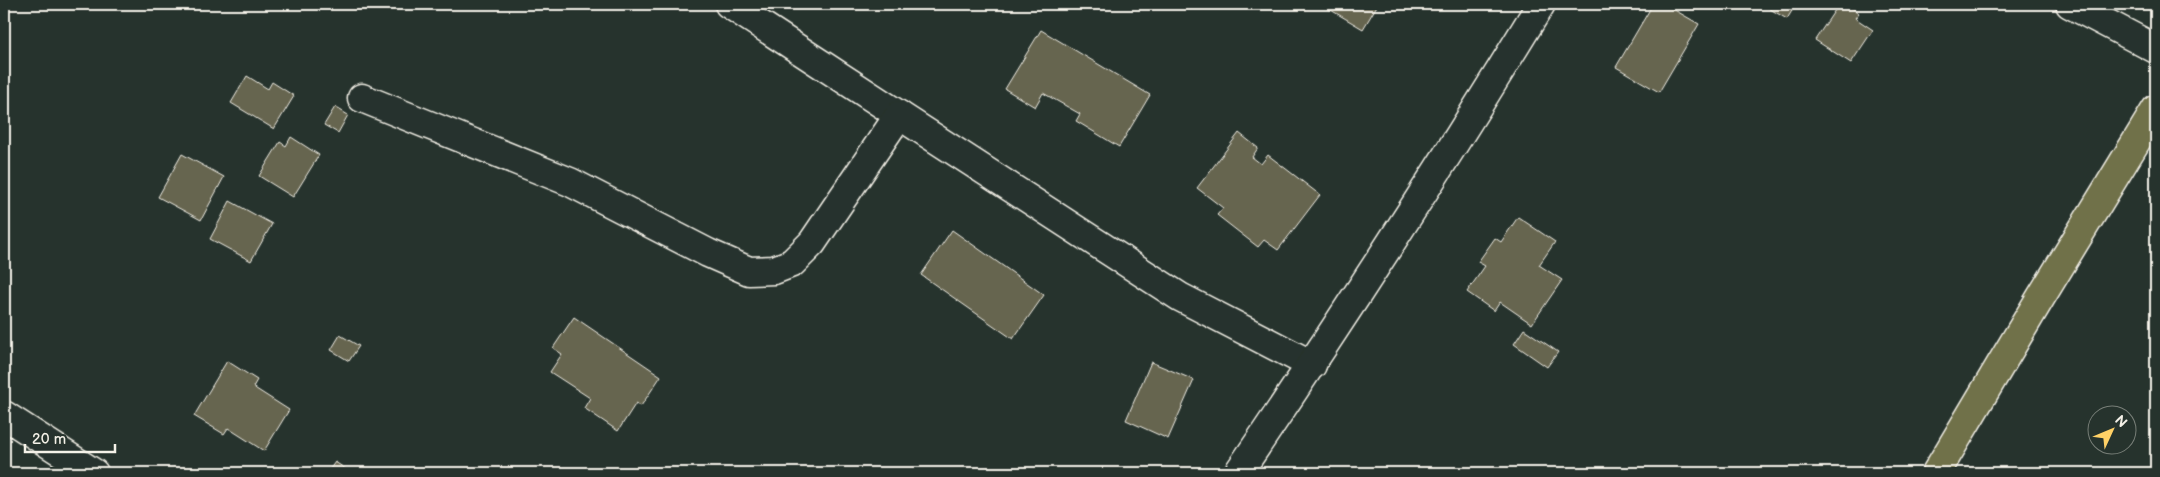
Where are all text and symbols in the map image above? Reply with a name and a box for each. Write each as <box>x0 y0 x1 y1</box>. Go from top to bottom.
north arrow <box>2088 404 2138 454</box>
text: N <box>2111 412 2131 431</box>
scale bar <box>25 422 115 454</box>
text: 20 m <box>32 430 66 449</box>

